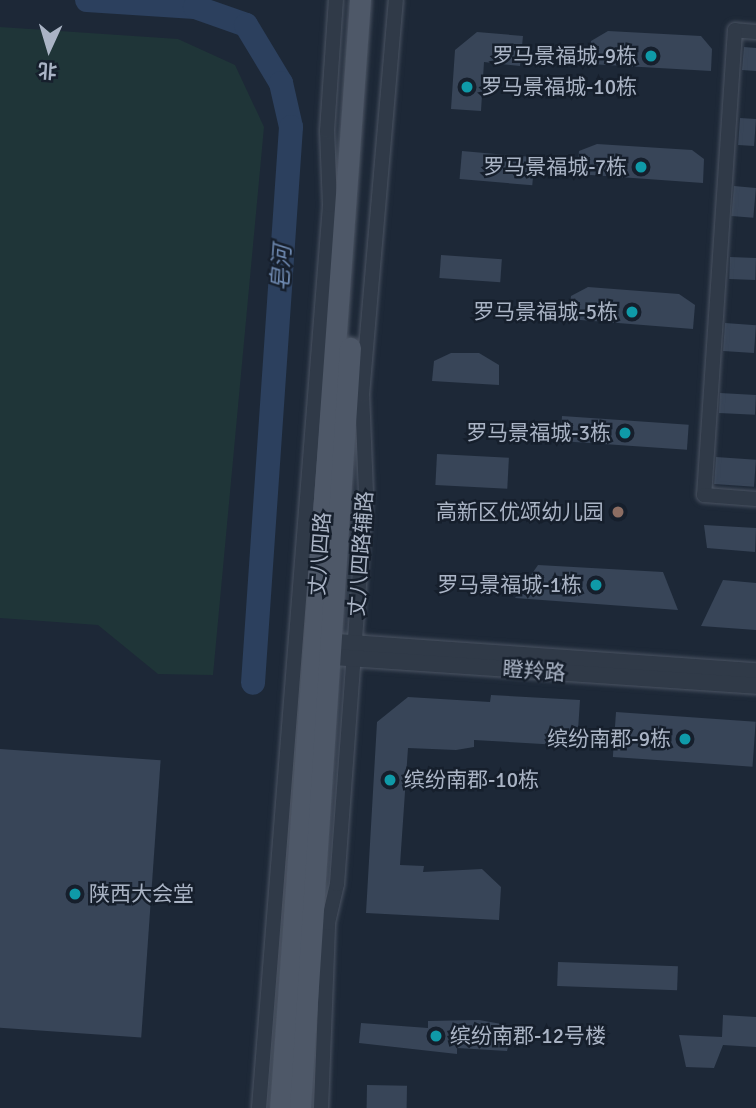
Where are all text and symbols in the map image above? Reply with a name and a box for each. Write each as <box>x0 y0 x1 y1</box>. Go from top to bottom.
north arrow <box>14 14 84 84</box>
place label: 罗马景福城-9栋 <box>492 43 637 69</box>
marker: 罗马景福城-9栋 <box>643 48 659 64</box>
text: 北 <box>37 57 58 83</box>
place label: 罗马景福城-10栋 <box>481 74 637 100</box>
marker: 罗马景福城-10栋 <box>459 79 475 95</box>
place label: 罗马景福城-7栋 <box>483 154 627 180</box>
marker: 罗马景福城-7栋 <box>633 159 649 175</box>
water label: 皂河 <box>267 244 297 292</box>
place label: 罗马景福城-5栋 <box>473 299 618 325</box>
marker: 罗马景福城-5栋 <box>624 304 640 320</box>
place label: 罗马景福城-3栋 <box>466 420 611 446</box>
marker: 罗马景福城-3栋 <box>617 425 633 441</box>
street label: 丈八四路辅路 <box>344 490 378 618</box>
place label: 高新区优颂幼儿园 <box>436 499 604 525</box>
marker: 高新区优颂幼儿园 <box>610 504 626 520</box>
street label: 丈八四路 <box>305 511 335 597</box>
place label: 罗马景福城-1栋 <box>437 572 582 598</box>
marker: 罗马景福城-1栋 <box>588 577 604 593</box>
street label: 瞪羚路 <box>502 656 566 686</box>
place label: 缤纷南郡-9栋 <box>547 726 671 752</box>
marker: 缤纷南郡-9栋 <box>677 731 693 747</box>
place label: 缤纷南郡-10栋 <box>404 767 539 793</box>
marker: 缤纷南郡-10栋 <box>382 772 398 788</box>
place label: 陕西大会堂 <box>89 881 194 907</box>
marker: 陕西大会堂 <box>67 886 83 902</box>
place label: 缤纷南郡-12号楼 <box>450 1023 606 1049</box>
marker: 缤纷南郡-12号楼 <box>428 1028 444 1044</box>

